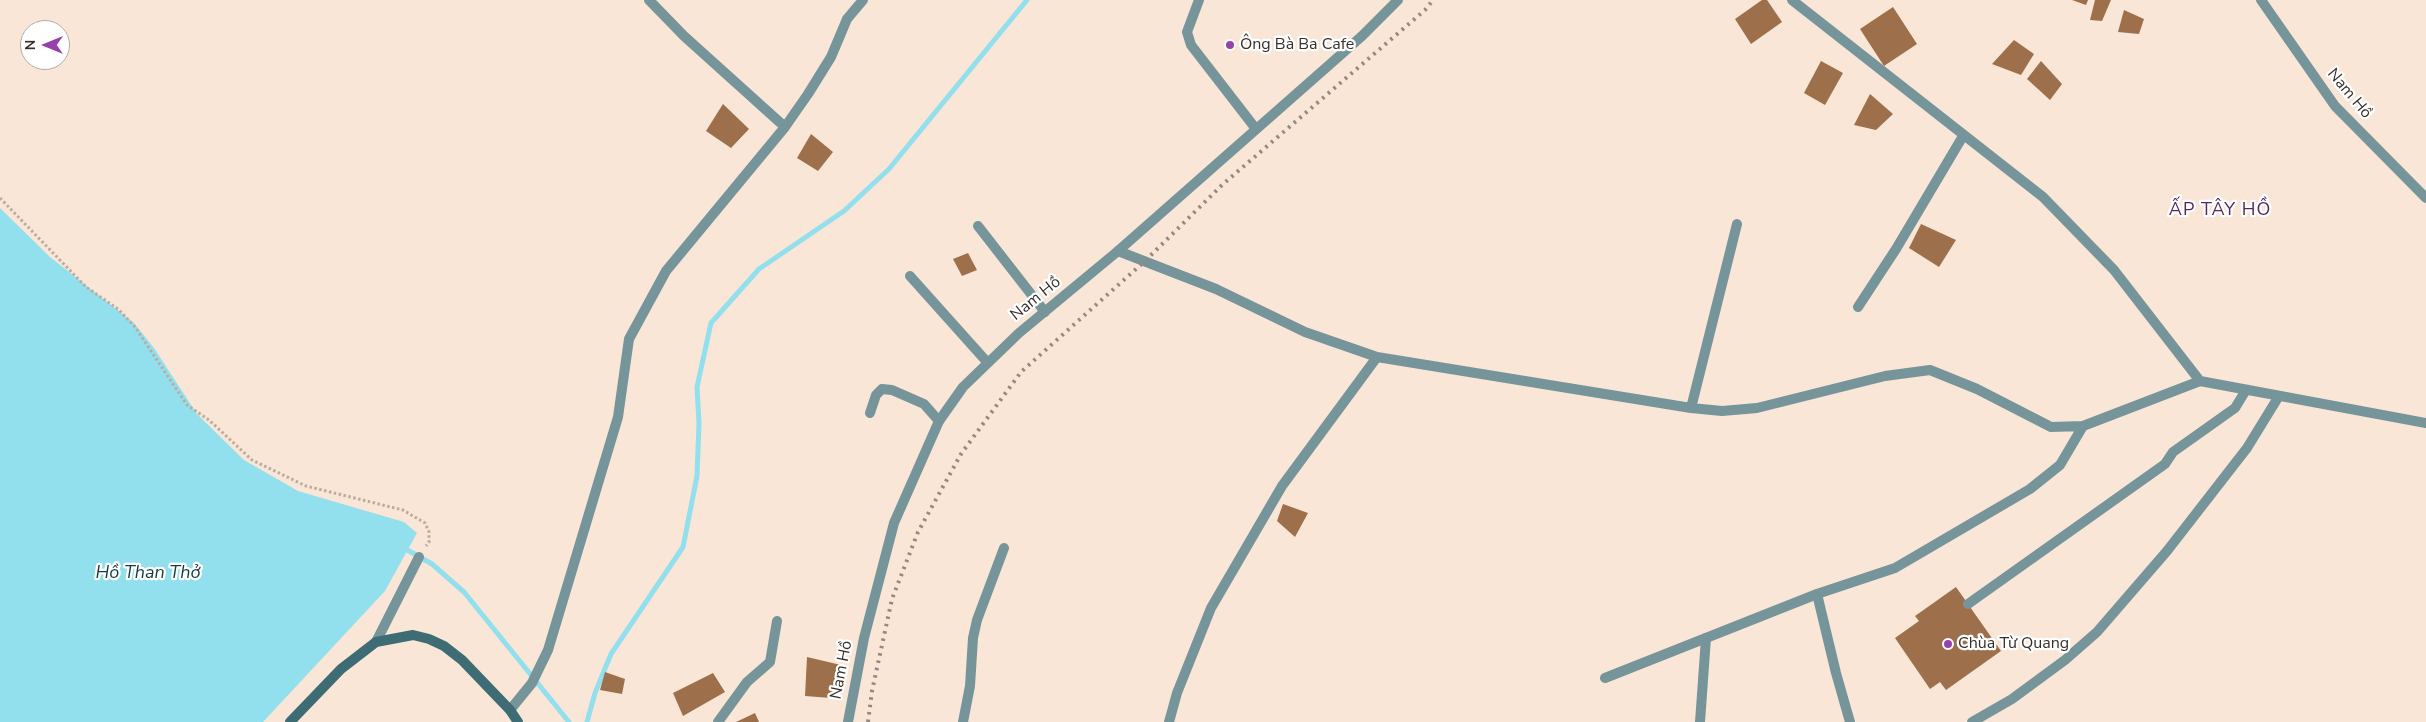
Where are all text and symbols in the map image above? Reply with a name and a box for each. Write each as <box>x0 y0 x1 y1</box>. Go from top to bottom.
north arrow <box>20 20 70 70</box>
place label: Ông Bà Ba Cafe <box>1240 35 1354 55</box>
marker: Ông Bà Ba Cafe <box>1224 39 1236 51</box>
text: N <box>21 40 40 50</box>
street label: Nam Hồ <box>2323 65 2375 123</box>
district label: ẤP TÂY HỒ <box>2168 200 2272 222</box>
street label: Nam Hồ <box>1007 273 1065 325</box>
water label: Hồ Than Thở <box>96 563 200 585</box>
place label: Chùa Từ Quang <box>1958 634 2069 654</box>
marker: Chùa Từ Quang <box>1942 638 1954 650</box>
street label: Nam Hồ <box>827 639 857 701</box>

